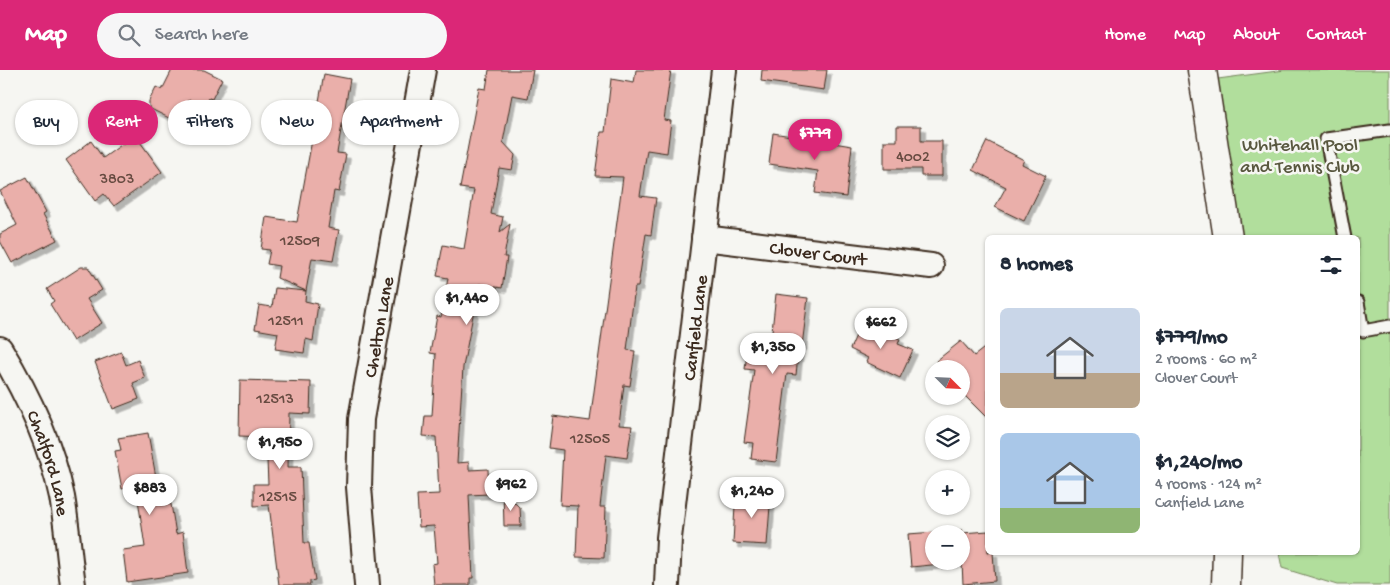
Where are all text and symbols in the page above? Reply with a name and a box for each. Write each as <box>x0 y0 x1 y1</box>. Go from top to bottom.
search box <box>97 13 447 58</box>
text: Map <box>25 21 67 50</box>
icon: search <box>115 21 143 49</box>
text: Search here <box>155 24 248 47</box>
text: Home <box>1104 25 1146 46</box>
text: Map <box>1174 25 1205 46</box>
text: About <box>1233 25 1279 46</box>
text: Contact <box>1307 25 1365 46</box>
chip: Buy <box>15 100 78 145</box>
chip: Rent <box>88 100 158 145</box>
chip: Filters <box>168 100 251 145</box>
chip: New <box>261 100 332 145</box>
chip: Apartment <box>342 100 459 145</box>
pin: $779 <box>785 118 845 161</box>
text: $779 <box>799 125 831 144</box>
park label: Whitehall Pool and Tennis Club <box>1240 135 1360 180</box>
house number: 4002 <box>896 149 930 168</box>
house number: 3803 <box>99 171 134 190</box>
house number: 12509 <box>279 233 320 252</box>
street label: Clover Court <box>768 238 870 273</box>
icon: filters <box>1317 251 1345 279</box>
text: 8 homes <box>1000 253 1072 278</box>
street label: Canfield Lane <box>680 274 715 382</box>
street label: Chelton Lane <box>361 275 401 380</box>
pin: $1,440 <box>426 284 508 326</box>
text: $1,440 <box>446 290 488 309</box>
pin: $662 <box>851 308 911 350</box>
house number: 12511 <box>267 313 304 332</box>
text: $662 <box>865 314 897 333</box>
text: $779/mo <box>1155 326 1228 351</box>
icon: home <box>1040 328 1100 388</box>
pin: $1,350 <box>732 332 814 375</box>
text: $1,350 <box>751 339 795 358</box>
text: 2 rooms · 60 m² <box>1155 351 1257 370</box>
north arrow <box>925 360 970 405</box>
map controls <box>925 360 970 570</box>
text: Clover Court <box>1155 370 1237 389</box>
house number: 12513 <box>255 391 294 410</box>
street label: Chalford Lane <box>19 408 73 518</box>
button: layers <box>925 415 970 460</box>
pin: $1,950 <box>239 428 321 470</box>
house number: 12505 <box>569 431 610 450</box>
text: $1,950 <box>258 434 302 453</box>
text: $1,240/mo <box>1155 451 1243 476</box>
icon: home <box>1040 453 1100 513</box>
pin: $962 <box>481 470 541 512</box>
button: + <box>925 470 970 515</box>
pin: $883 <box>120 474 180 516</box>
text: $962 <box>495 476 527 495</box>
pin: $1,240 <box>711 476 793 519</box>
text: 4 rooms · 124 m² <box>1155 476 1262 495</box>
text: $883 <box>133 480 167 499</box>
text: $1,240 <box>730 483 774 502</box>
house number: 12515 <box>258 489 297 508</box>
text: Canfield Lane <box>1155 495 1244 514</box>
button: − <box>925 525 970 570</box>

